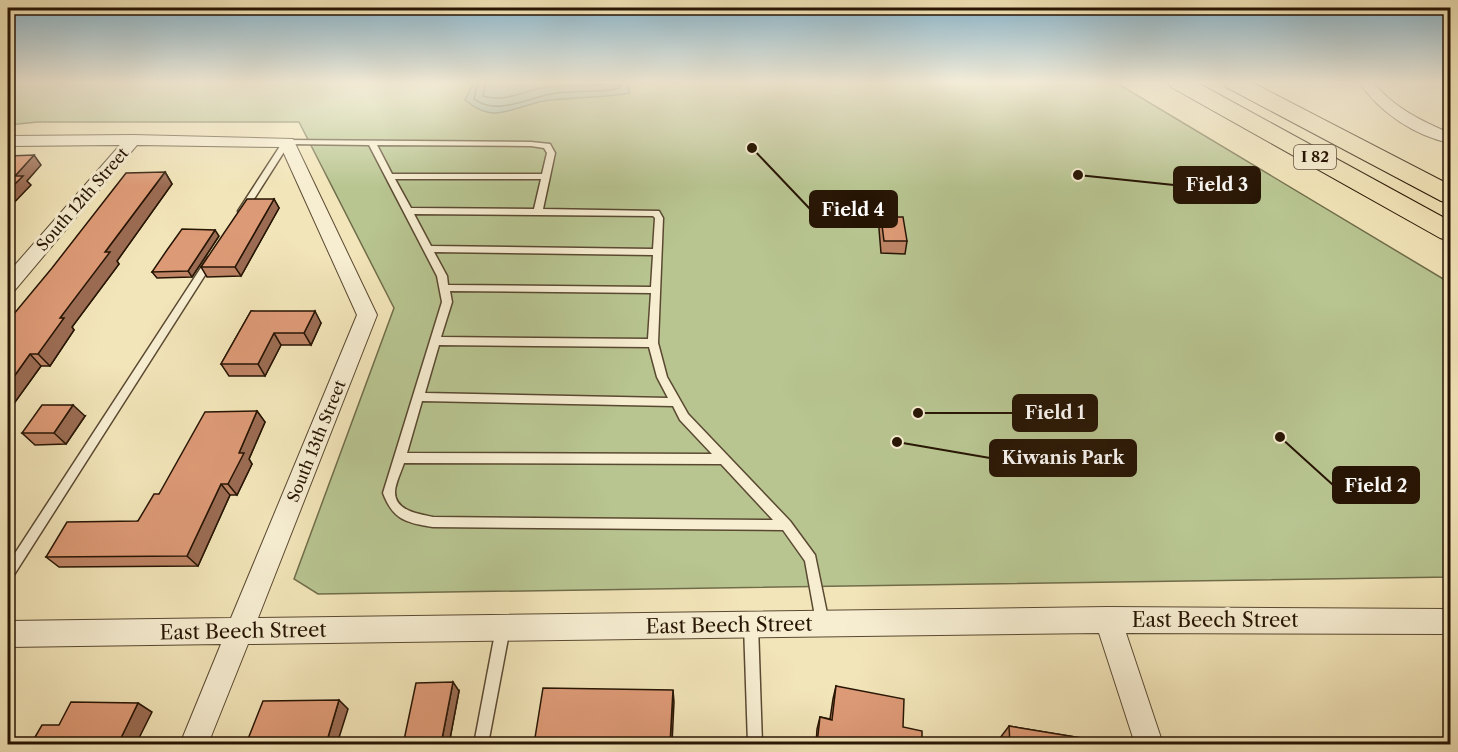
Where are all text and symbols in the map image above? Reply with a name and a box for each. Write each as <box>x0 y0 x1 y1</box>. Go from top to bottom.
street label: South 12th Street <box>32 143 133 255</box>
road number: I 82 <box>1294 145 1336 169</box>
callout: Field 3 <box>1174 167 1260 203</box>
text: Field 3 <box>1186 174 1248 196</box>
callout: Field 4 <box>810 191 897 227</box>
text: Field 4 <box>822 199 884 221</box>
street label: South 13th Street <box>282 377 350 505</box>
callout: Field 1 <box>1013 395 1097 431</box>
text: Field 1 <box>1025 402 1085 424</box>
callout: Kiwanis Park <box>990 440 1136 476</box>
text: Kiwanis Park <box>1002 447 1125 469</box>
callout: Field 2 <box>1333 467 1419 503</box>
text: Field 2 <box>1345 475 1407 497</box>
street label: East Beech Street <box>1132 608 1298 632</box>
street label: East Beech Street <box>645 612 813 638</box>
street label: East Beech Street <box>159 618 327 644</box>

